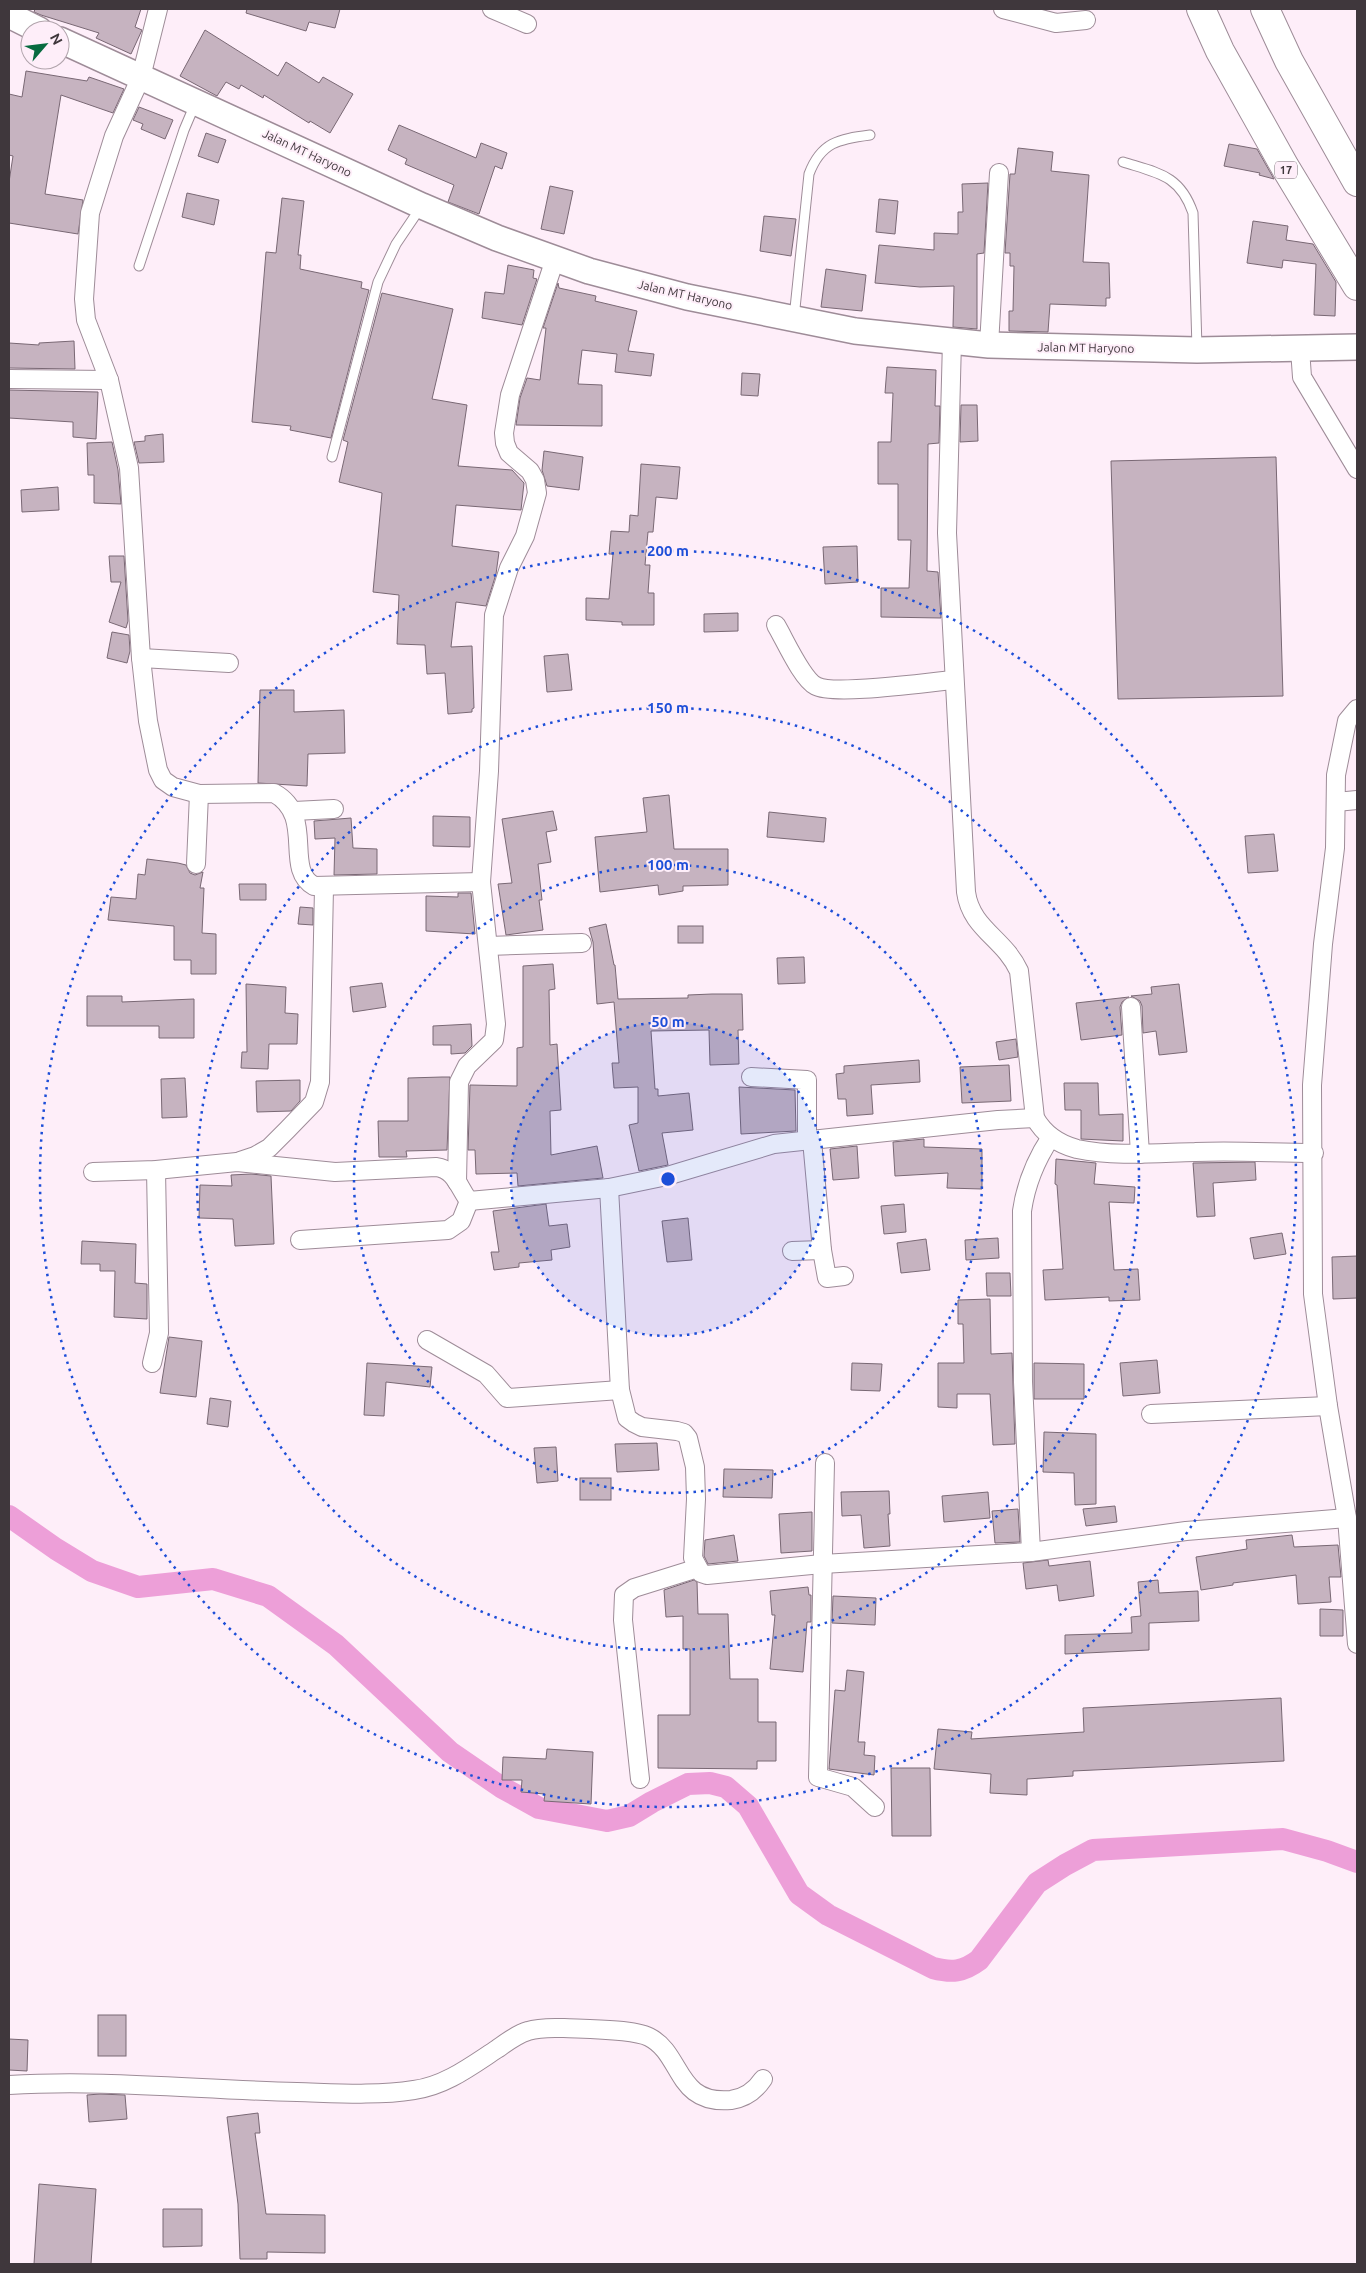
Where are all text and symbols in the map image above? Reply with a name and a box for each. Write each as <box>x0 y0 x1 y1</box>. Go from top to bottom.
north arrow <box>20 20 70 70</box>
text: N <box>47 31 66 47</box>
street label: Jalan MT Haryono <box>261 126 354 179</box>
road number: 17 <box>1275 162 1297 178</box>
street label: Jalan MT Haryono <box>636 277 734 312</box>
street label: Jalan MT Haryono <box>1037 340 1135 355</box>
text: 200 m <box>647 542 689 559</box>
text: 150 m <box>647 699 689 716</box>
text: 100 m <box>647 856 689 873</box>
text: 50 m <box>651 1013 685 1030</box>
centre of rings <box>659 1170 677 1188</box>

